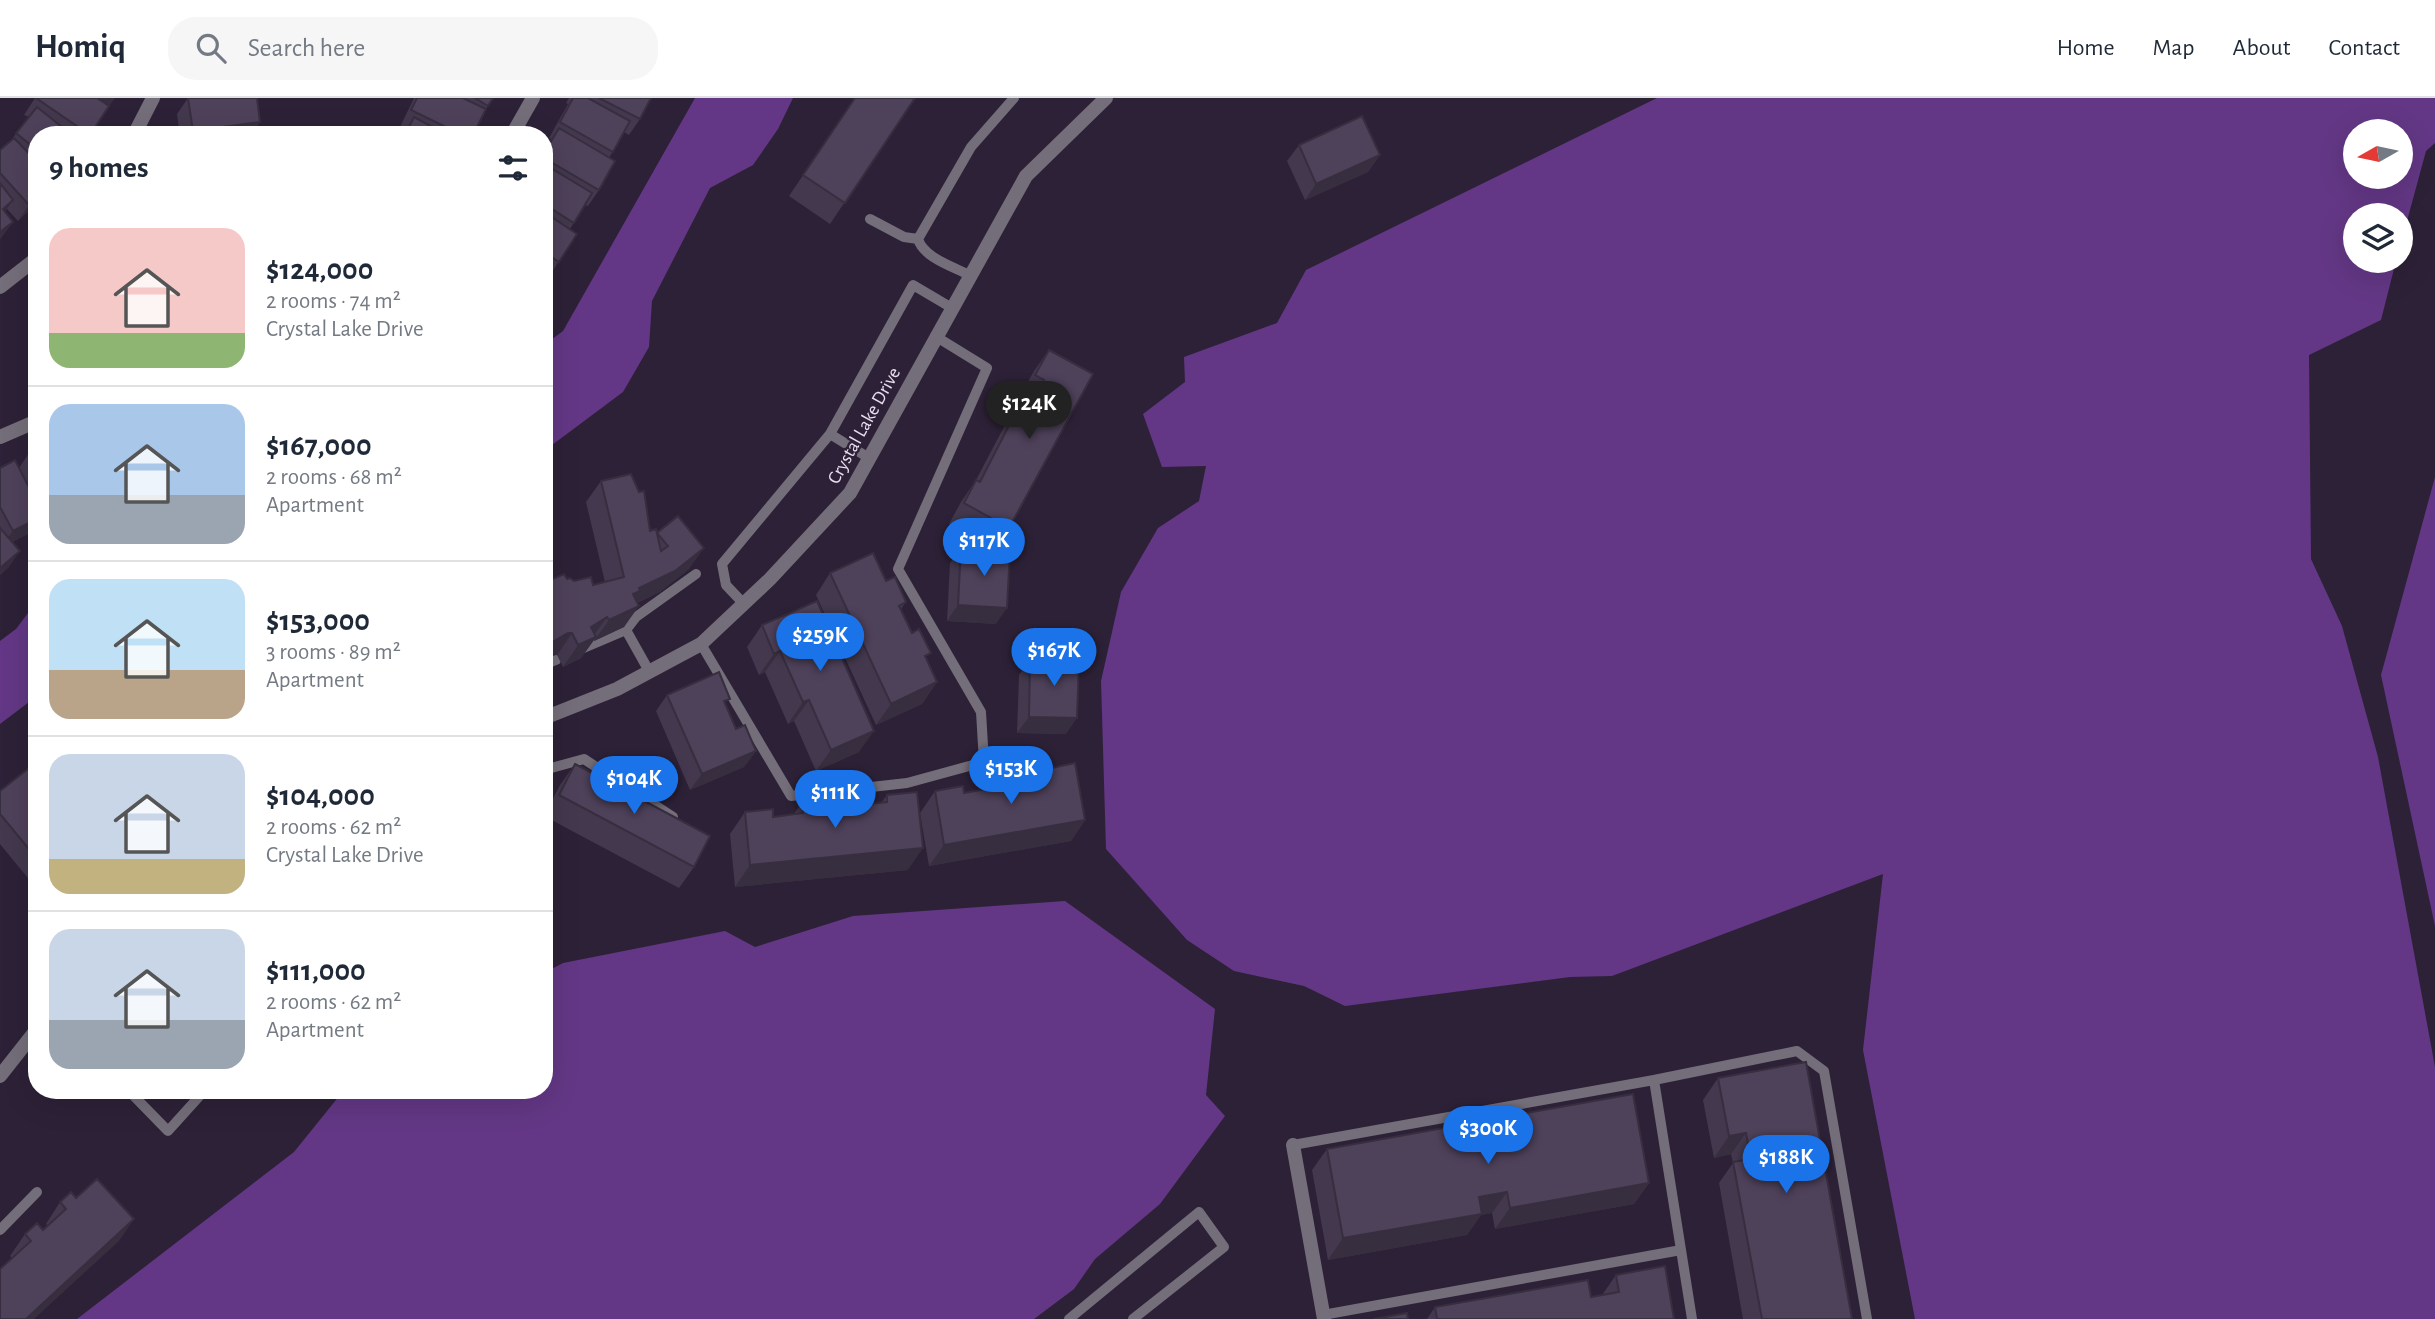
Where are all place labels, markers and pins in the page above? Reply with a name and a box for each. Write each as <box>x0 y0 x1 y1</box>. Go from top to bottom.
pin: $124K <box>980 382 1078 441</box>
pin: $117K <box>935 518 1033 578</box>
pin: $259K <box>771 614 869 673</box>
pin: $167K <box>1005 628 1103 688</box>
pin: $153K <box>962 746 1060 806</box>
pin: $104K <box>585 756 683 816</box>
pin: $111K <box>786 770 884 830</box>
pin: $300K <box>1439 1107 1537 1166</box>
pin: $188K <box>1737 1136 1835 1195</box>

